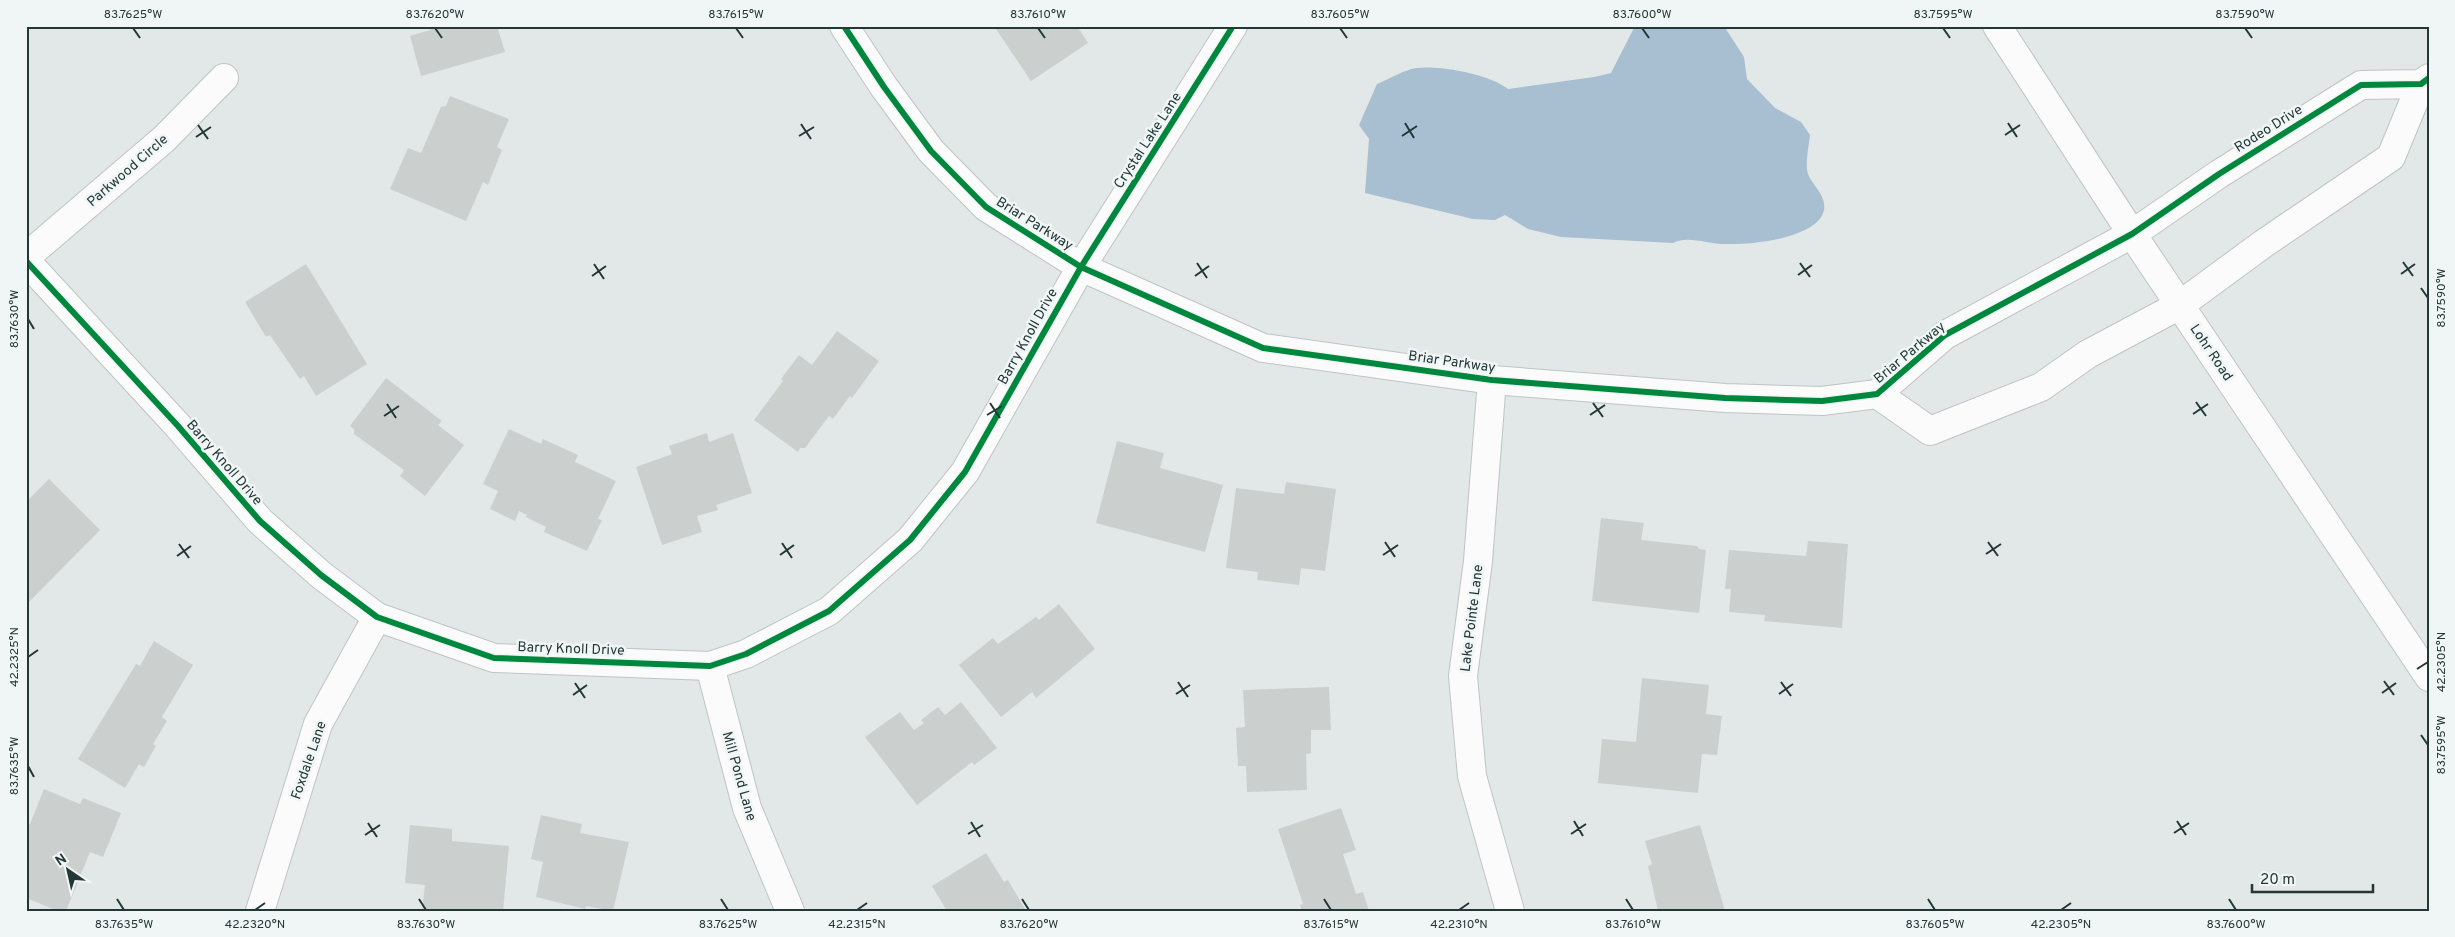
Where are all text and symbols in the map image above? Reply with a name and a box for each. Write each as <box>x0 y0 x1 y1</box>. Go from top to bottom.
text: 83.7625°W <box>104 7 162 23</box>
text: 83.7620°W <box>406 7 464 23</box>
text: 83.7615°W <box>708 7 764 23</box>
text: 83.7610°W <box>1010 7 1066 23</box>
text: 83.7605°W <box>1311 7 1369 23</box>
text: 83.7600°W <box>1612 7 1672 23</box>
text: 83.7595°W <box>1913 7 1973 23</box>
text: 83.7590°W <box>2215 7 2275 23</box>
street label: Crystal Lake Lane <box>1111 89 1186 192</box>
street label: Rodeo Drive <box>2232 102 2306 157</box>
street label: Parkwood Circle <box>84 131 172 211</box>
street label: Briar Parkway <box>993 194 1076 255</box>
text: 83.7590°W <box>2434 268 2450 328</box>
street label: Barry Knoll Drive <box>995 286 1062 388</box>
text: 83.7630°W <box>7 290 23 348</box>
street label: Briar Parkway <box>1871 318 1949 388</box>
street label: Lohr Road <box>2186 321 2236 384</box>
street label: Briar Parkway <box>1407 348 1496 377</box>
street label: Barry Knoll Drive <box>182 417 266 509</box>
street label: Lake Pointe Lane <box>1457 564 1488 673</box>
text: 42.2325°N <box>7 627 23 687</box>
text: 42.2305°N <box>2434 632 2450 692</box>
street label: Barry Knoll Drive <box>517 639 625 660</box>
text: 83.7595°W <box>2434 715 2450 775</box>
street label: Foxdale Lane <box>288 719 331 802</box>
street label: Mill Pond Lane <box>718 730 759 823</box>
text: 83.7635°W <box>7 737 23 795</box>
north arrow <box>42 844 92 894</box>
text: N <box>53 851 70 870</box>
scale bar <box>2252 862 2374 894</box>
text: 20 m <box>2260 871 2295 890</box>
text: 83.7635°W <box>95 917 153 933</box>
text: 42.2320°N <box>225 917 285 933</box>
text: 83.7630°W <box>397 917 455 933</box>
text: 83.7625°W <box>699 917 757 933</box>
text: 42.2315°N <box>828 917 886 933</box>
text: 83.7620°W <box>1000 917 1058 933</box>
text: 83.7615°W <box>1303 917 1359 933</box>
text: 42.2310°N <box>1430 917 1488 933</box>
text: 83.7610°W <box>1605 917 1661 933</box>
text: 83.7605°W <box>1906 917 1964 933</box>
text: 42.2305°N <box>2031 917 2091 933</box>
text: 83.7600°W <box>2206 917 2266 933</box>

